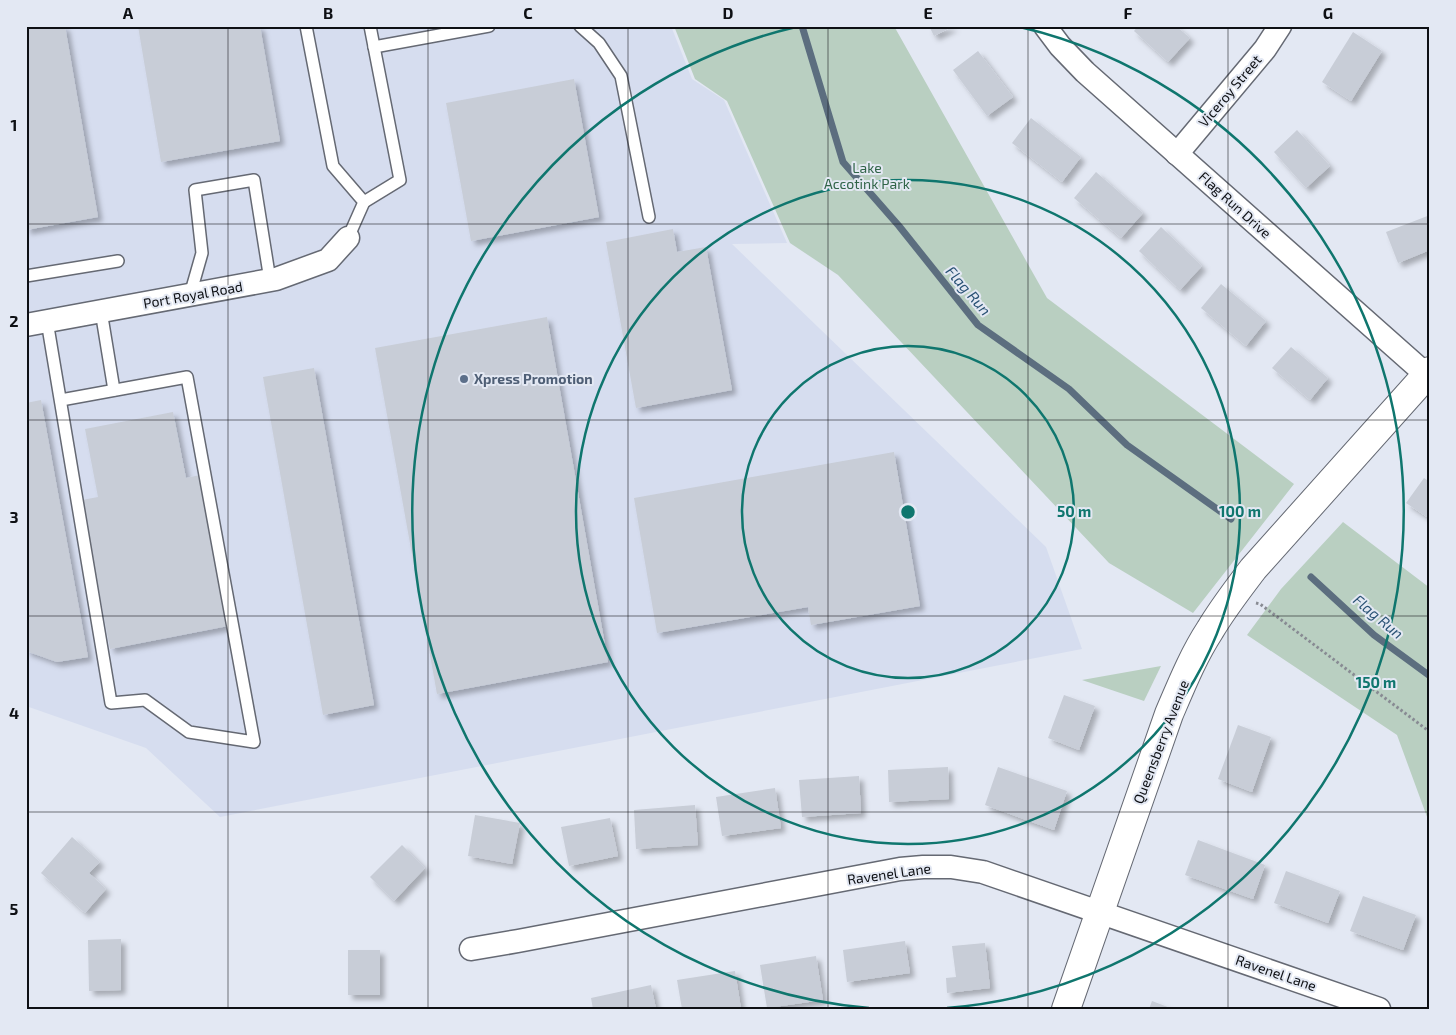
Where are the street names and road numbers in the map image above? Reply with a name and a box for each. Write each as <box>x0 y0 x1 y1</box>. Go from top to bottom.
street label: Viceroy Street <box>1195 51 1265 130</box>
street label: Flag Run Drive <box>1196 168 1275 242</box>
street label: Port Royal Road <box>142 277 244 312</box>
street label: Queensberry Avenue <box>1129 678 1192 806</box>
street label: Ravenel Lane <box>846 859 932 888</box>
street label: Ravenel Lane <box>1234 951 1319 994</box>

